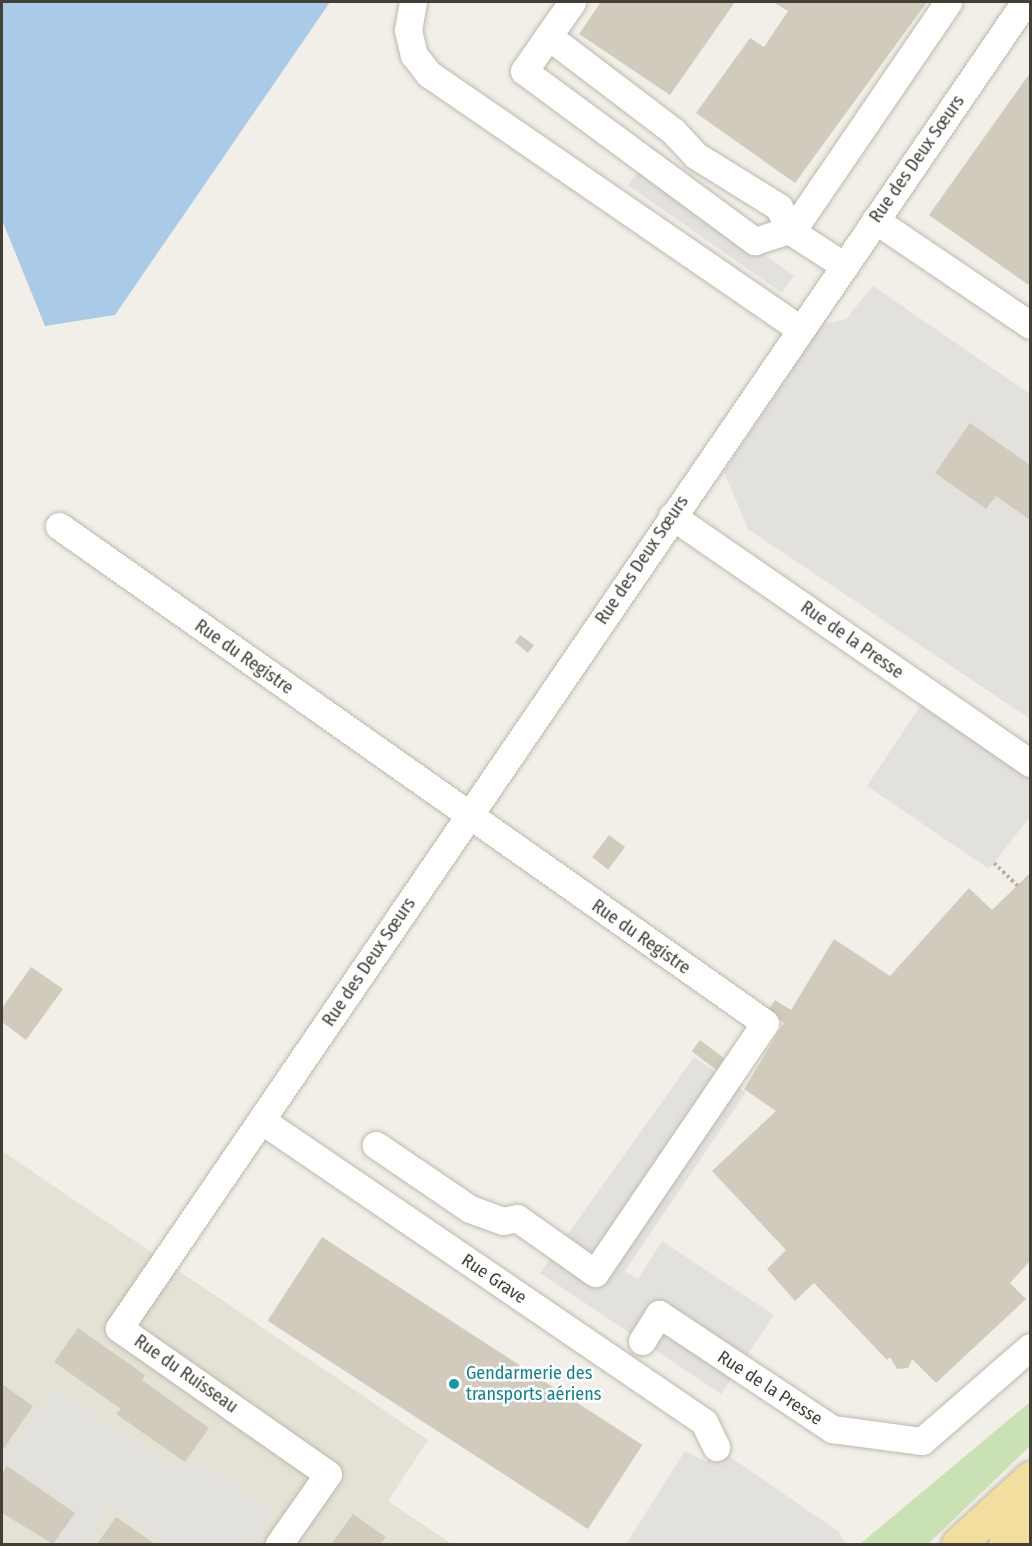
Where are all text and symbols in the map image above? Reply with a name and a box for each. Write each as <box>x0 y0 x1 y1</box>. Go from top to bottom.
street label: Rue des Deux Sœurs <box>865 91 969 227</box>
street label: Rue des Deux Sœurs <box>591 492 693 628</box>
street label: Rue de la Presse <box>796 597 908 683</box>
street label: Rue du Registre <box>191 615 297 699</box>
street label: Rue des Deux Sœurs <box>318 894 420 1030</box>
street label: Rue du Registre <box>588 895 694 979</box>
street label: Rue Grave <box>457 1249 531 1309</box>
street label: Rue du Ruisseau <box>130 1330 242 1418</box>
street label: Rue de la Presse <box>714 1346 826 1430</box>
place label: Gendarmerie des transports aériens <box>466 1363 601 1406</box>
marker: Gendarmerie des transports aériens <box>447 1377 461 1391</box>

